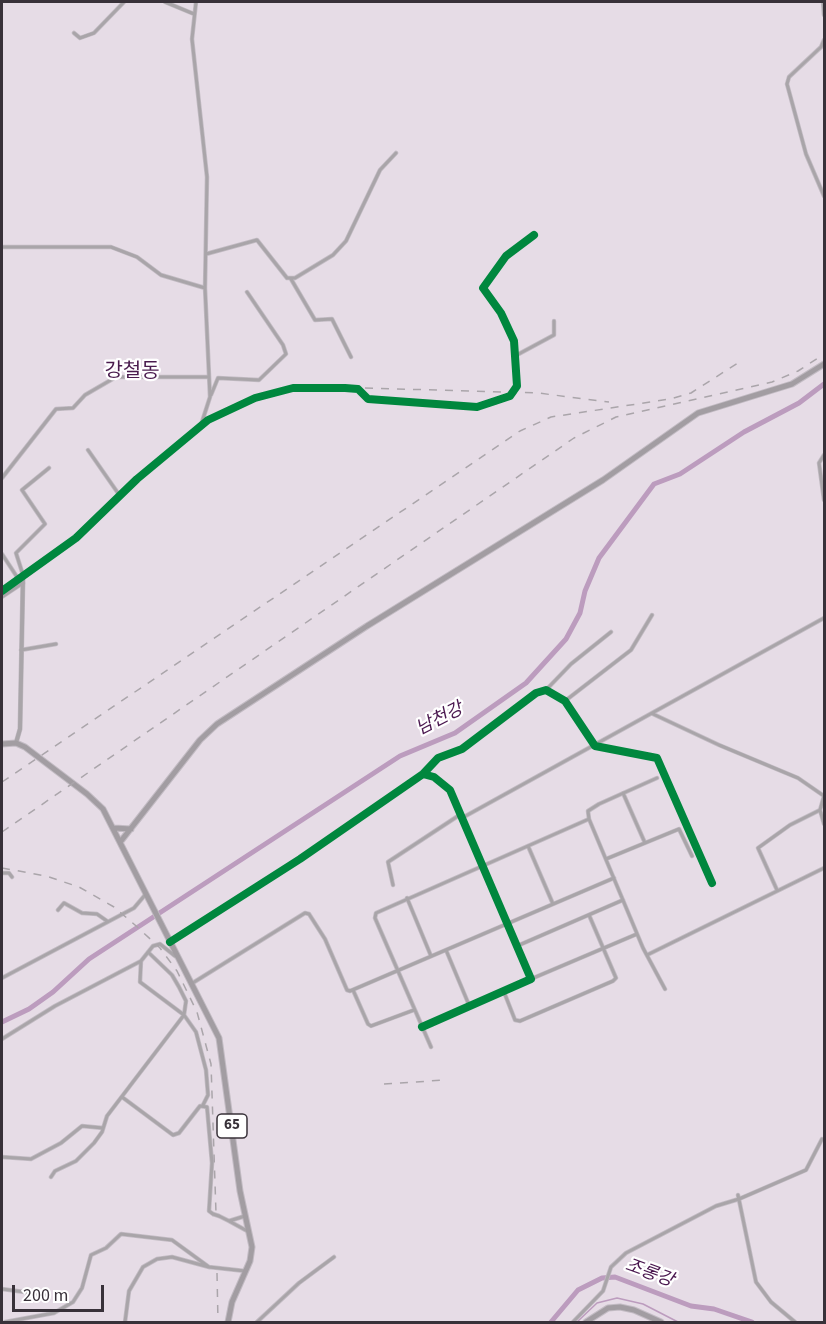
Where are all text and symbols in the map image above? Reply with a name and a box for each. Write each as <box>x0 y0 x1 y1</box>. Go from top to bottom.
district label: 강철동 <box>104 361 160 385</box>
water label: 남천강 <box>413 699 467 741</box>
road number: 65 <box>217 1114 247 1138</box>
water label: 조롱강 <box>622 1255 676 1293</box>
scale bar <box>15 1273 106 1311</box>
text: 200 m <box>23 1283 68 1308</box>

